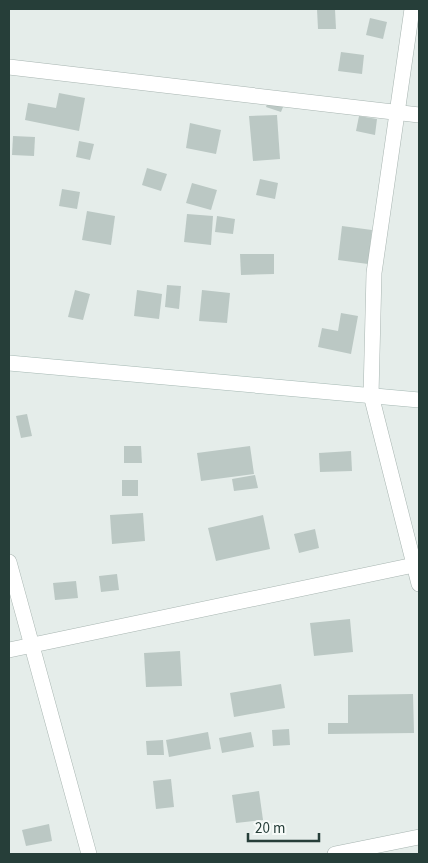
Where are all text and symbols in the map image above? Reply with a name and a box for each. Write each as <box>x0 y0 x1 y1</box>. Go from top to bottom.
scale bar <box>248 810 319 842</box>
text: 20 m <box>255 818 285 839</box>

